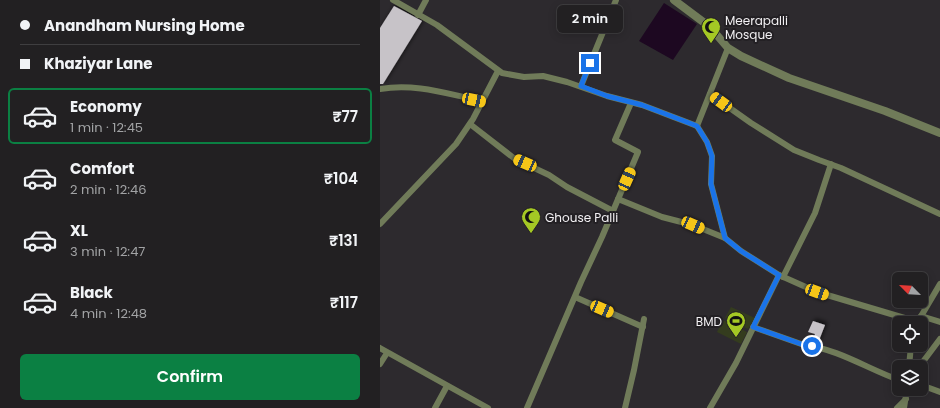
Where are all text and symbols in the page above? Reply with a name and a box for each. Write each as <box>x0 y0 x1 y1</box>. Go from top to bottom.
callout: 2 min <box>557 5 623 33</box>
text: 2 min <box>572 9 608 28</box>
place label: Meerapalli Mosque <box>725 12 788 43</box>
text: Anandham Nursing Home <box>44 15 245 36</box>
mosque icon: Meerapalli Mosque <box>700 16 722 44</box>
text: Khaziyar Lane <box>44 53 153 74</box>
route end <box>581 54 599 72</box>
car <box>708 90 734 114</box>
car <box>461 92 487 108</box>
text: Economy <box>70 96 142 117</box>
icon: car <box>22 98 58 134</box>
text: ₹77 <box>332 106 358 127</box>
text: 1 min · 12:45 <box>70 118 143 137</box>
car <box>512 153 538 173</box>
text: Comfort <box>70 158 134 179</box>
icon: car <box>22 160 58 196</box>
car <box>617 166 637 192</box>
text: ₹104 <box>324 168 358 189</box>
text: 2 min · 12:46 <box>70 180 146 199</box>
mosque icon: Ghouse Palli <box>520 206 542 234</box>
place label: Ghouse Palli <box>545 209 618 226</box>
car <box>680 215 706 235</box>
text: XL <box>70 220 88 241</box>
icon: car <box>22 222 58 258</box>
text: ₹131 <box>329 230 358 251</box>
text: 3 min · 12:47 <box>70 242 145 261</box>
north arrow <box>892 272 928 308</box>
map controls <box>892 272 928 396</box>
text: Black <box>70 282 113 303</box>
car <box>804 282 830 302</box>
icon: car <box>22 284 58 320</box>
text: ₹117 <box>330 292 358 313</box>
car <box>589 299 615 319</box>
text: 4 min · 12:48 <box>70 304 147 323</box>
sports icon: BMD <box>725 310 747 338</box>
place label: BMD <box>696 313 722 330</box>
button: locate <box>892 316 928 352</box>
route start <box>803 337 821 355</box>
button: Confirm <box>20 354 360 400</box>
button: layers <box>892 360 928 396</box>

